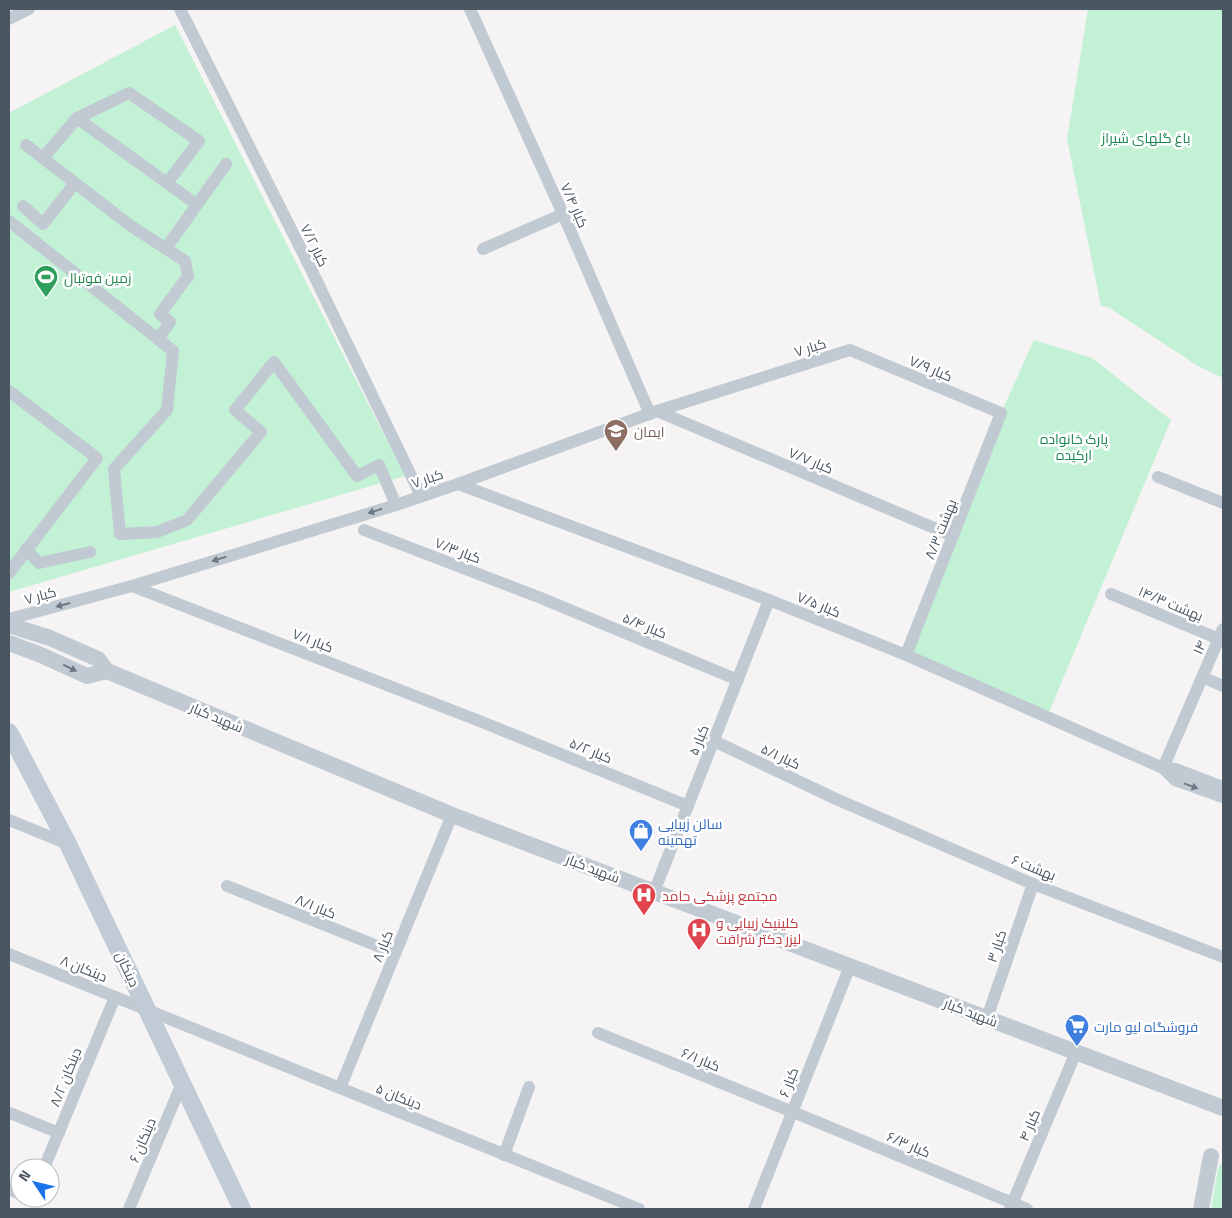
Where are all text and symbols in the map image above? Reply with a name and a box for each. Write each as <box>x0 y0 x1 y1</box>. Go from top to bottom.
park label: باغ گلهای شیراز <box>1101 127 1190 148</box>
street label: ۷/۴ کبار <box>556 179 594 231</box>
street label: ۷/۲ کبار <box>296 220 334 270</box>
sports icon: زمین فوتبال <box>33 264 59 298</box>
place label: زمین فوتبال <box>64 267 132 288</box>
street label: ۷ کبار <box>791 332 829 362</box>
street label: ۷/۹ کبار <box>906 349 956 387</box>
school or university icon: ایمان <box>603 418 629 452</box>
place label: ایمان <box>634 421 664 442</box>
park label: پارک خانواده ارکیده <box>1040 428 1108 465</box>
street label: ۷/۷ کبار <box>785 441 837 479</box>
street label: ۷ کبار <box>408 463 446 493</box>
street label: بهشت ۸/۳ <box>918 496 962 562</box>
one-way arrow <box>367 508 382 516</box>
street label: ۷/۳ کبار <box>432 532 484 568</box>
one-way arrow <box>212 556 227 564</box>
street label: ۱۴/۳ بهشت <box>1135 580 1207 626</box>
street label: ۷ کبار <box>22 581 58 609</box>
street label: ۷/۵ کبار <box>794 586 844 622</box>
one-way arrow <box>56 601 71 609</box>
street label: ۵/۴ کبار <box>620 607 670 643</box>
street label: ۷/۱ کبار <box>289 623 337 657</box>
street label: ۱۴ <box>1187 637 1211 657</box>
one-way arrow <box>63 664 77 672</box>
street label: شهید کبار <box>186 696 247 738</box>
street label: ۵ کبار <box>682 721 714 759</box>
street label: ۵/۲ کبار <box>566 732 616 768</box>
street label: ۵/۱ کبار <box>758 738 804 774</box>
one-way arrow <box>1184 782 1199 790</box>
place label: سالن زیبایی تهمینه <box>658 813 722 850</box>
shop icon: سالن زیبایی تهمینه <box>628 818 654 852</box>
street label: شهید کبار <box>562 848 623 888</box>
street label: ۶ بهشت <box>1009 849 1059 885</box>
hospital icon: مجتمع پزشکی حامد <box>631 882 657 916</box>
place label: مجتمع پزشکی حامد <box>662 885 777 906</box>
street label: ۸/۱ کبار <box>292 888 340 924</box>
place label: کلینیک زیبایی و لیزر دکتر شرافت <box>716 912 801 949</box>
hospital icon: کلینیک زیبایی و لیزر دکتر شرافت <box>686 917 712 951</box>
street label: ۸ کبار <box>366 927 398 965</box>
street label: ۳ کبار <box>981 927 1011 965</box>
street label: دینکان <box>111 948 145 990</box>
street label: ۸ دینکان <box>57 949 111 987</box>
street label: شهید کبار <box>940 992 1001 1032</box>
supermarket icon: فروشگاه لیو مارت <box>1064 1013 1090 1047</box>
place label: فروشگاه لیو مارت <box>1094 1016 1198 1037</box>
street label: ۶/۱ کبار <box>678 1042 724 1076</box>
street label: دینکان ۸/۲ <box>44 1044 86 1110</box>
street label: ۶ کبار <box>773 1064 803 1100</box>
street label: ۵ دینکان <box>373 1077 425 1115</box>
street label: ۴ کبار <box>1013 1106 1045 1144</box>
street label: دینکان ۶ <box>123 1114 161 1166</box>
street label: ۶/۳ کبار <box>884 1125 934 1163</box>
north arrow <box>10 1158 60 1208</box>
text: N <box>13 1165 35 1185</box>

